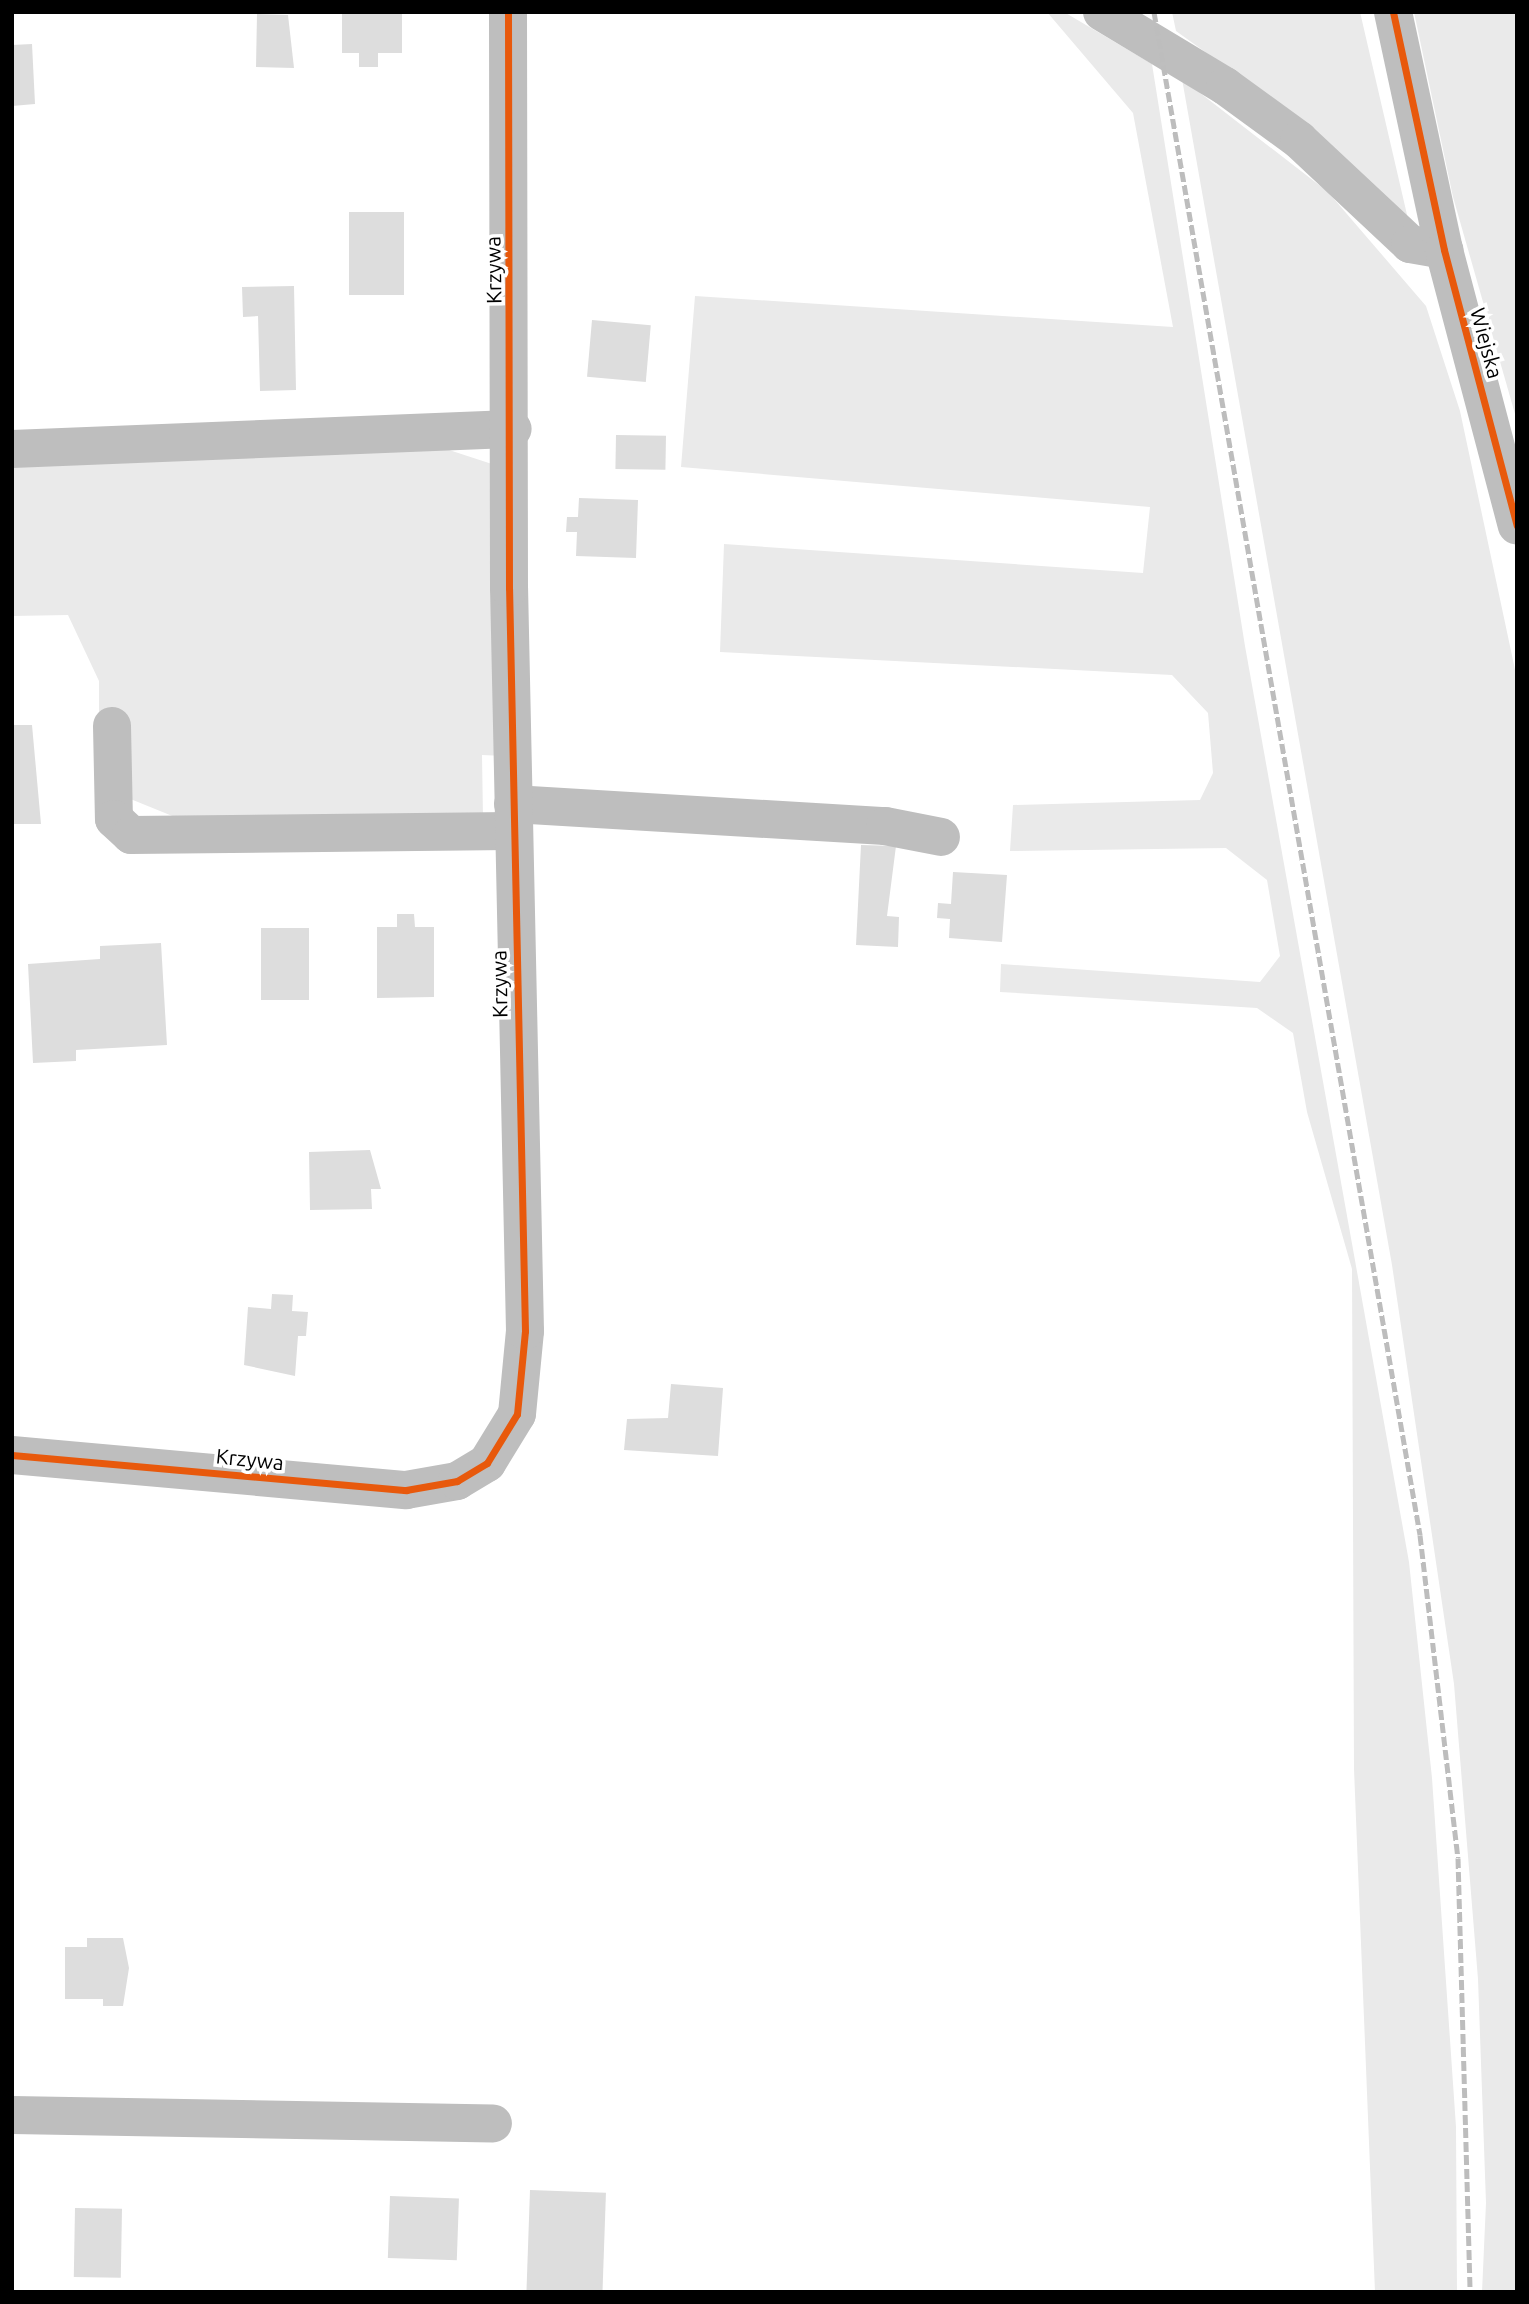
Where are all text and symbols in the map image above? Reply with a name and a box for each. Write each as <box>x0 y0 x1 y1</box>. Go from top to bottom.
street label: Krzywa <box>480 236 506 304</box>
street label: Wiejska <box>1465 305 1509 381</box>
street label: Krzywa <box>486 950 512 1018</box>
street label: Krzywa <box>215 1443 285 1475</box>

